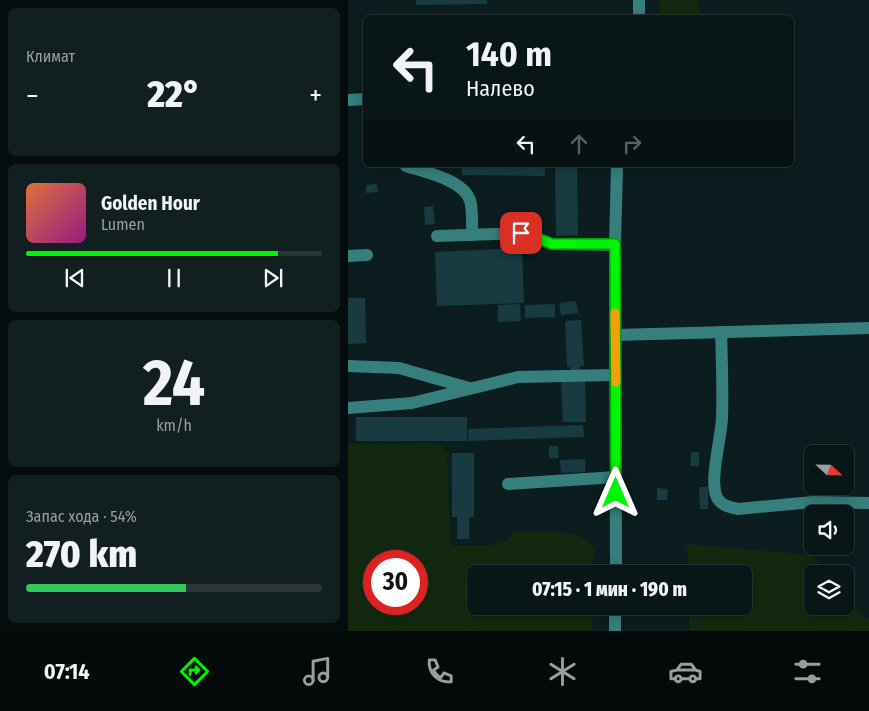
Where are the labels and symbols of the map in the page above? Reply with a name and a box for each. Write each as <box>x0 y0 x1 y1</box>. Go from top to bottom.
pin <box>500 212 542 254</box>
north arrow <box>804 445 854 495</box>
position arrow <box>589 466 641 518</box>
speed limit sign: 30 <box>363 550 428 615</box>

